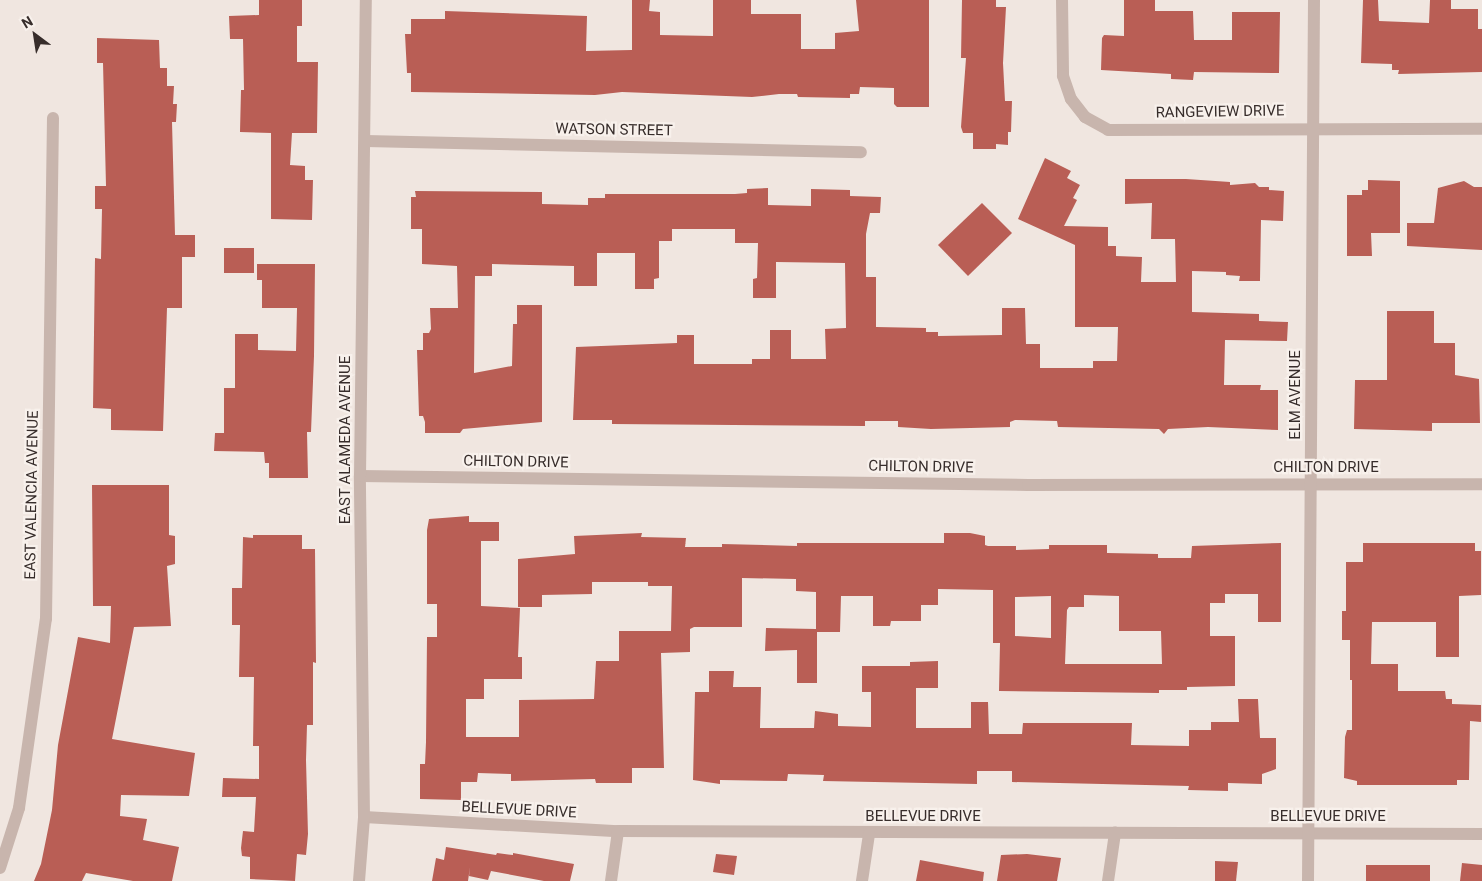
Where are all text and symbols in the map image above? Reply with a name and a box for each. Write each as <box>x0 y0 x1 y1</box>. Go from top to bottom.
north arrow <box>10 10 60 60</box>
text: N <box>19 13 36 32</box>
street label: RANGEVIEW DRIVE <box>1155 102 1285 122</box>
street label: WATSON STREET <box>555 120 673 140</box>
street label: ELM AVENUE <box>1287 350 1305 440</box>
street label: EAST ALAMEDA AVENUE <box>337 356 355 524</box>
street label: EAST VALENCIA AVENUE <box>22 410 42 580</box>
street label: CHILTON DRIVE <box>463 452 569 472</box>
street label: CHILTON DRIVE <box>868 457 974 477</box>
street label: CHILTON DRIVE <box>1273 459 1379 477</box>
street label: BELLEVUE DRIVE <box>461 798 577 822</box>
street label: BELLEVUE DRIVE <box>865 808 981 826</box>
street label: BELLEVUE DRIVE <box>1270 808 1386 826</box>

